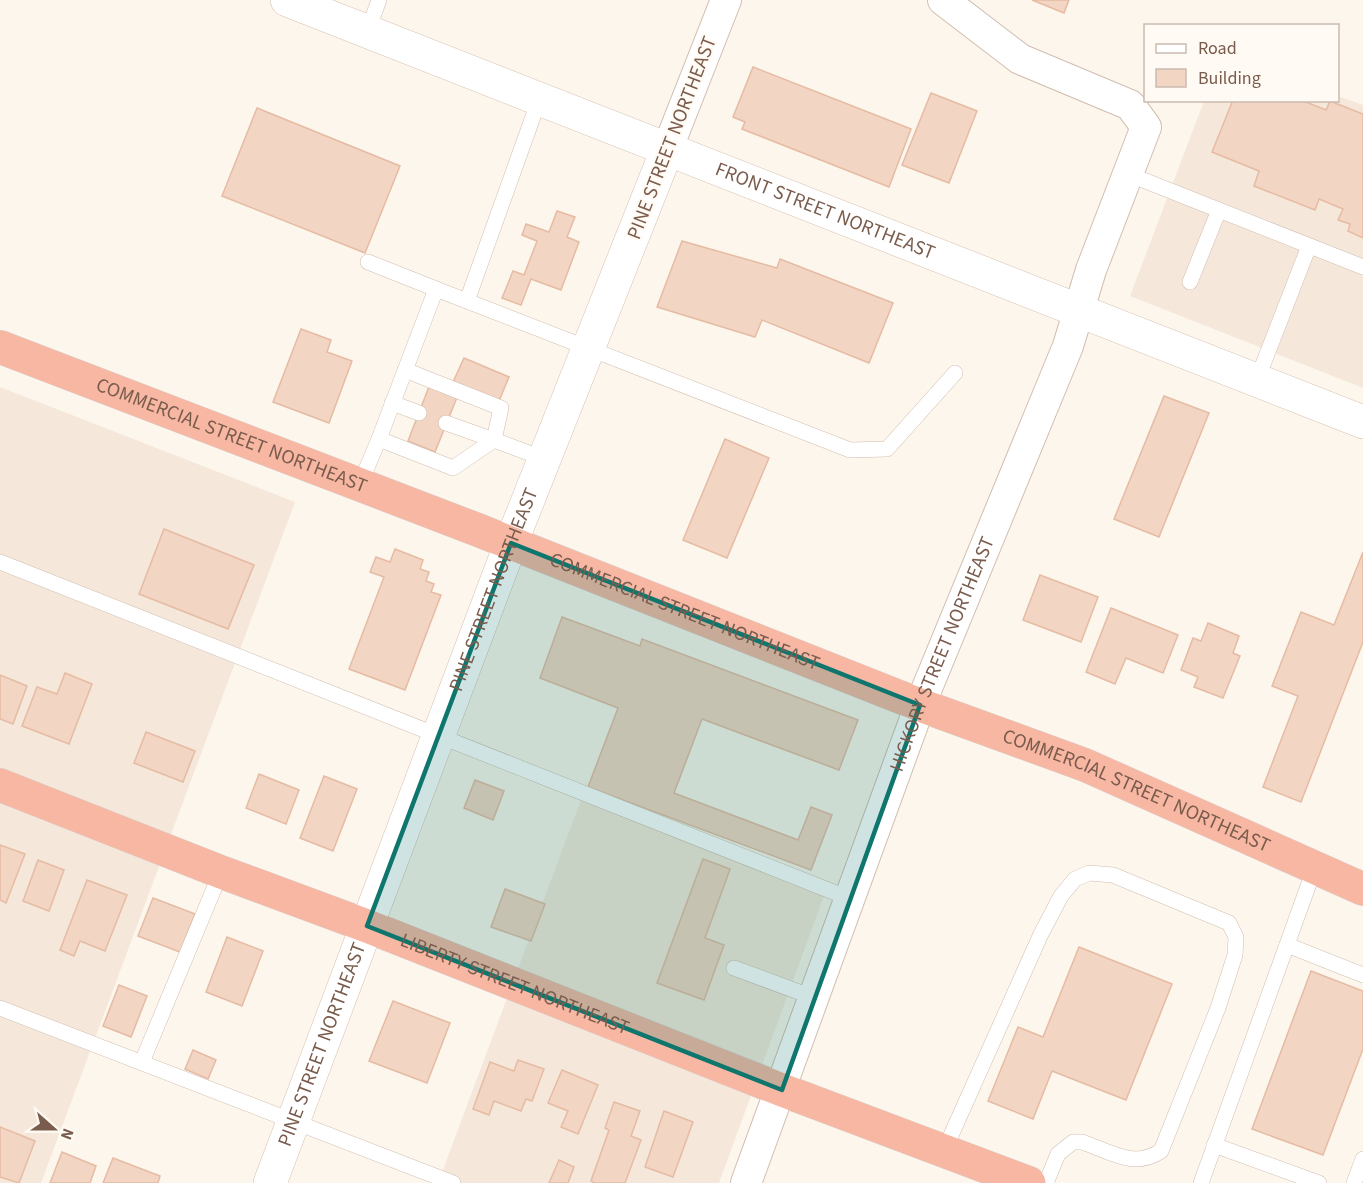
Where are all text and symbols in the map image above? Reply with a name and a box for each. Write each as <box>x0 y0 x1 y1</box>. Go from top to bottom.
legend <box>1144 24 1339 102</box>
street label: PINE STREET NORTHEAST <box>620 32 724 244</box>
text: Road <box>1198 36 1237 61</box>
text: Building <box>1198 66 1261 91</box>
street label: FRONT STREET NORTHEAST <box>711 155 939 267</box>
street label: COMMERCIAL STREET NORTHEAST <box>92 371 371 500</box>
street label: PINE STREET NORTHEAST <box>442 484 546 696</box>
street label: HICKORY STREET NORTHEAST <box>883 532 1002 776</box>
street label: COMMERCIAL STREET NORTHEAST <box>545 546 824 678</box>
street label: COMMERCIAL STREET NORTHEAST <box>999 722 1275 860</box>
street label: LIBERTY STREET NORTHEAST <box>396 926 634 1042</box>
street label: PINE STREET NORTHEAST <box>271 938 373 1150</box>
north arrow <box>24 1099 84 1159</box>
text: N <box>55 1125 79 1143</box>

